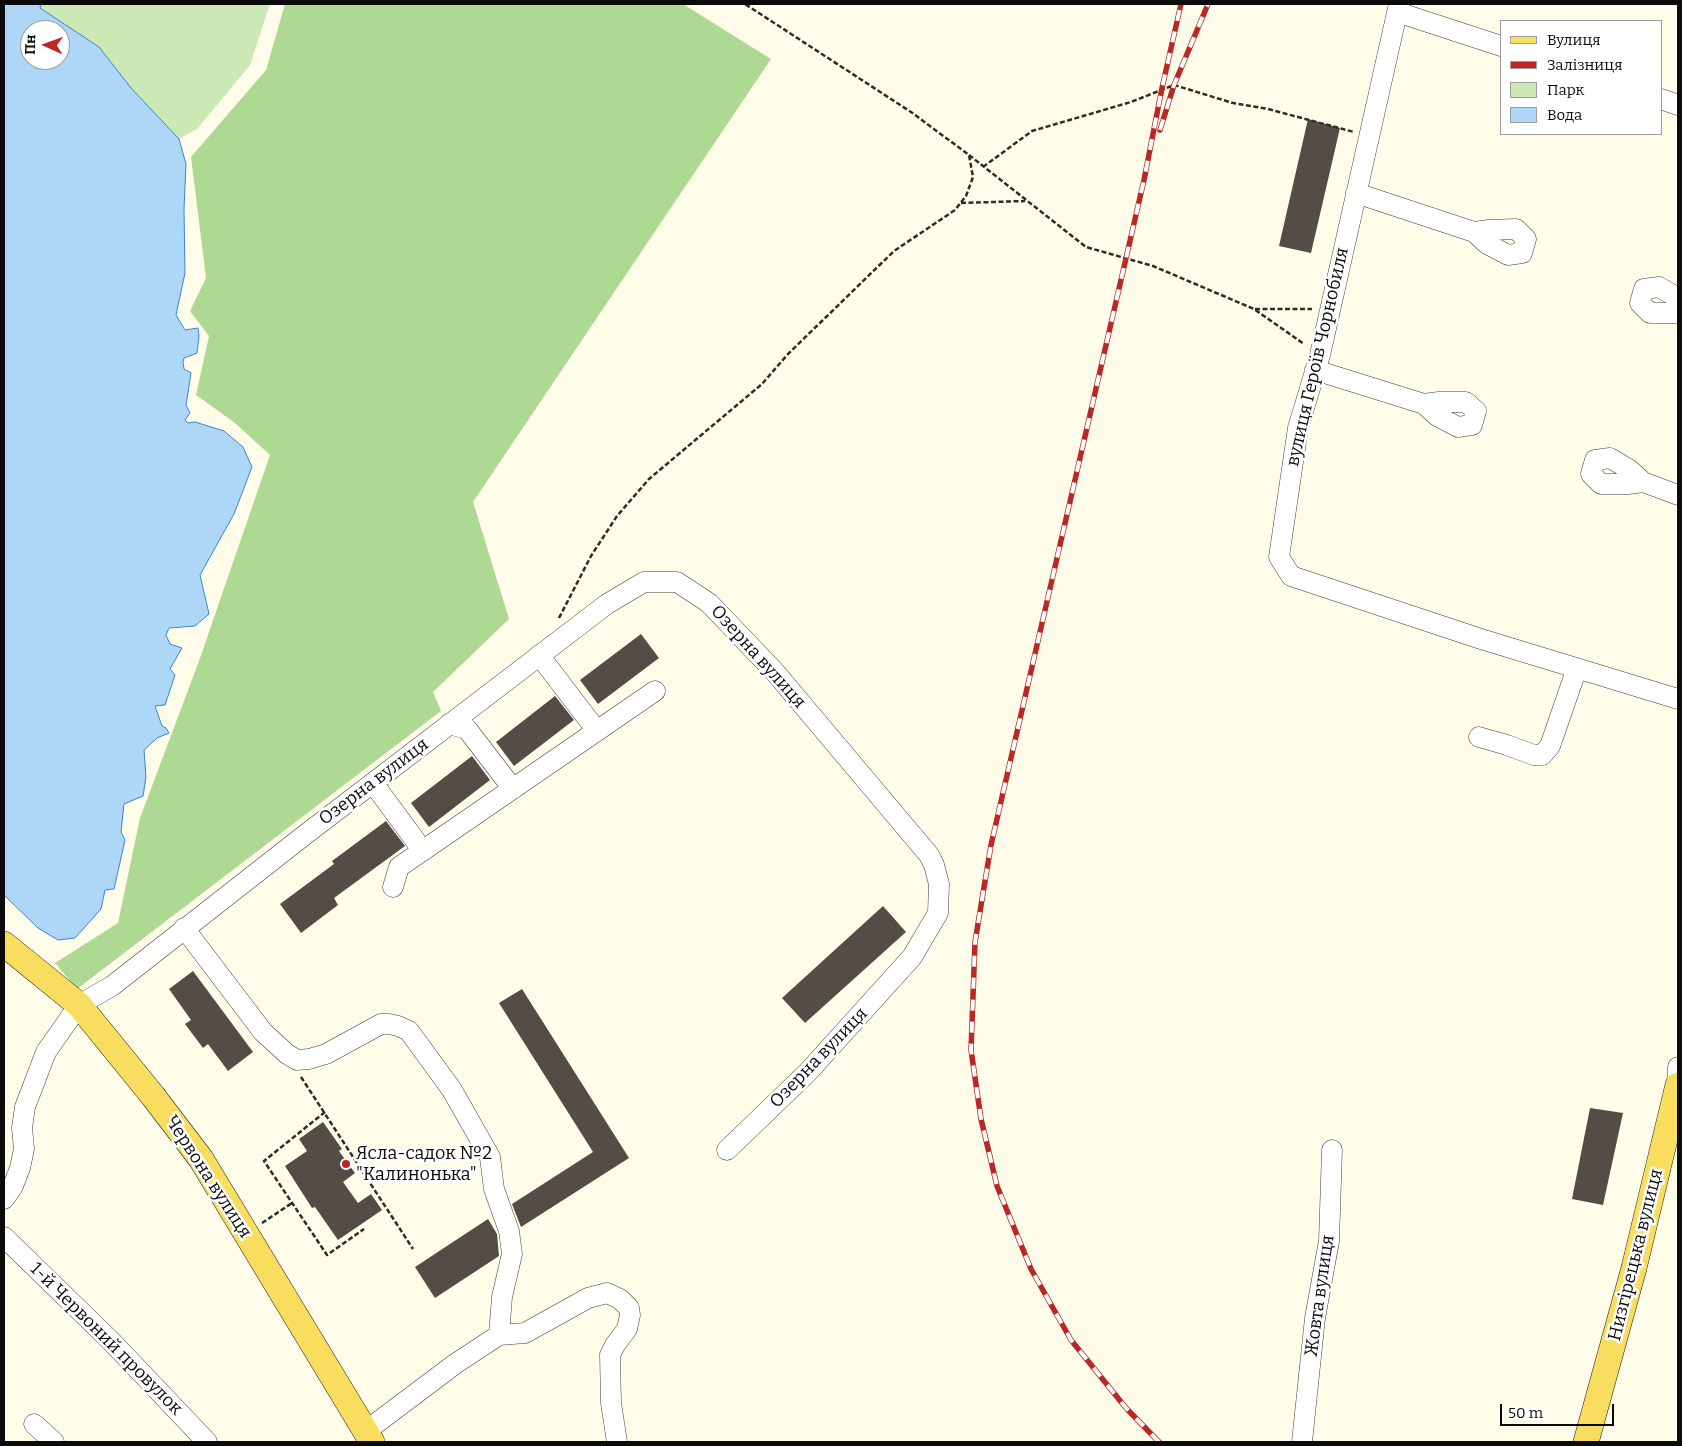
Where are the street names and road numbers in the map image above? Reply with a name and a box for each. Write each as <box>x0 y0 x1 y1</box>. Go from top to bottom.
street label: вулиця Героїв Чорнобиля <box>1282 245 1354 469</box>
street label: Озерна вулиця <box>706 601 810 713</box>
street label: Озерна вулиця <box>315 734 433 830</box>
street label: Озерна вулиця <box>766 1003 872 1113</box>
street label: Червона вулиця <box>160 1112 256 1242</box>
street label: Низгірецька вулиця <box>1604 1167 1668 1343</box>
street label: Жовта вулиця <box>1301 1234 1339 1358</box>
street label: 1-й Червоний провулок <box>25 1258 187 1420</box>

